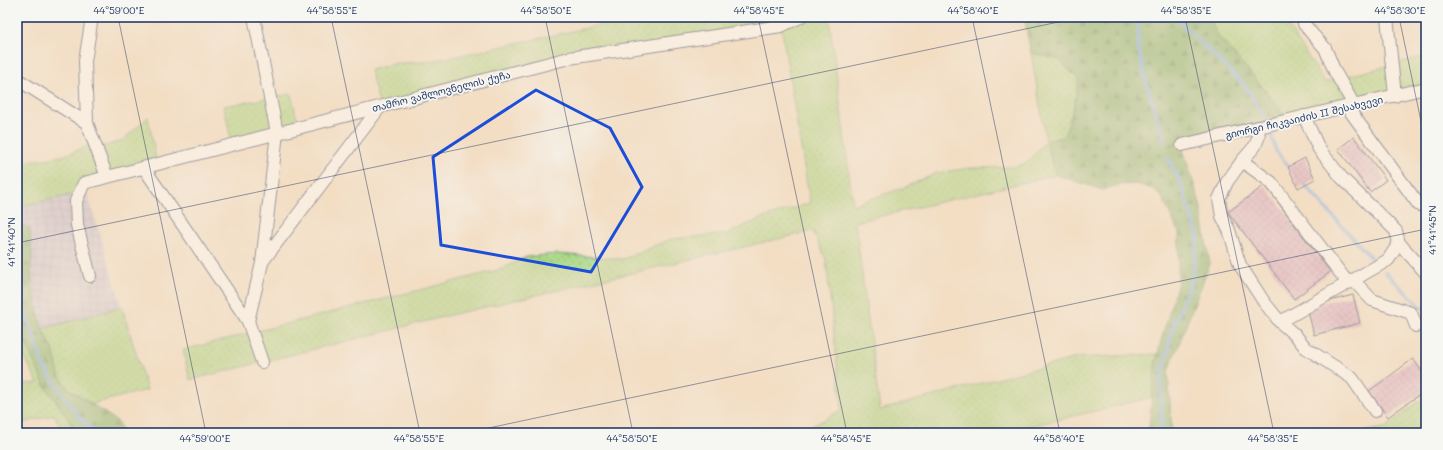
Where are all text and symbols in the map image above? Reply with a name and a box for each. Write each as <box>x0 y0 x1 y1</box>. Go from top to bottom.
text: 44°59'00"E <box>93 3 145 17</box>
text: 44°58'55"E <box>307 3 358 17</box>
text: 44°58'50"E <box>521 3 572 17</box>
text: 44°58'45"E <box>734 3 785 17</box>
text: 44°58'40"E <box>948 3 999 17</box>
text: 44°58'35"E <box>1161 3 1212 17</box>
text: 44°58'30"E <box>1375 3 1426 17</box>
street label: თამრო ვაშლოვნელის ქუჩა <box>370 67 512 115</box>
street label: გიორგი ჩიკვაიძის II შესახვევი <box>1224 92 1385 142</box>
text: 41°41'45"N <box>1425 205 1439 255</box>
text: 41°41'40"N <box>4 217 18 267</box>
text: 44°59'00"E <box>179 431 231 445</box>
text: 44°58'55"E <box>394 431 445 445</box>
text: 44°58'50"E <box>607 431 658 445</box>
text: 44°58'45"E <box>821 431 872 445</box>
text: 44°58'40"E <box>1034 431 1085 445</box>
text: 44°58'35"E <box>1248 431 1299 445</box>

